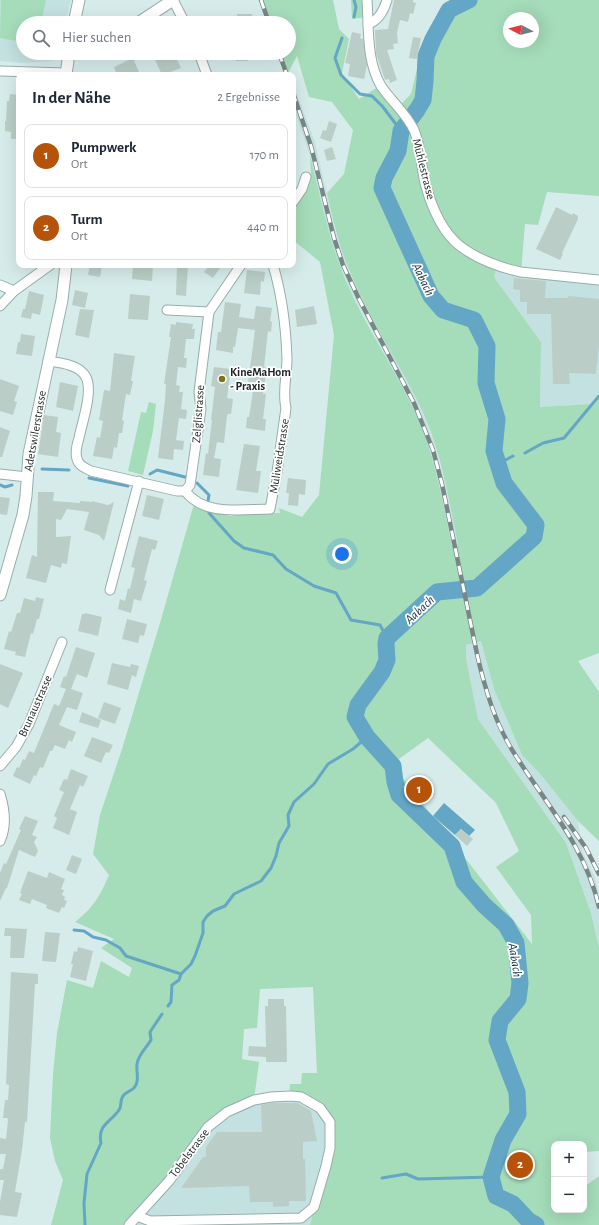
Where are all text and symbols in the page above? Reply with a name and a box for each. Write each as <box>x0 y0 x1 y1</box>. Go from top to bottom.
north arrow <box>503 12 539 48</box>
search box <box>16 16 296 60</box>
icon: search <box>30 27 52 49</box>
text: Hier suchen <box>62 30 132 45</box>
text: In der Nähe <box>32 89 111 106</box>
text: 2 Ergebnisse <box>217 91 280 104</box>
street label: Mühlestrasse <box>411 137 437 201</box>
text: Pumpwerk <box>71 140 137 155</box>
text: 1 <box>44 149 48 162</box>
text: 170 m <box>250 149 279 162</box>
text: Ort <box>71 158 88 171</box>
text: Turm <box>71 212 103 227</box>
text: 2 <box>43 221 49 234</box>
text: 440 m <box>247 221 279 234</box>
text: Ort <box>71 230 88 243</box>
water label: Aabach <box>409 260 436 298</box>
place label: KineMaHom - Praxis <box>230 366 291 392</box>
marker: KineMaHom - Praxis <box>217 374 227 384</box>
street label: Zelglistrasse <box>190 385 206 443</box>
street label: Adetswilerstrasse <box>22 390 48 472</box>
street label: Müliweidstrasse <box>267 418 291 494</box>
your location <box>332 544 352 564</box>
water label: Aabach <box>402 594 437 627</box>
street label: Brunaustrasse <box>16 673 54 739</box>
pin: 1 <box>406 775 432 805</box>
water label: Aabach <box>505 941 524 978</box>
street label: Tobelstrasse <box>167 1126 211 1180</box>
map controls <box>551 1141 587 1213</box>
button: + <box>551 1141 587 1177</box>
pin: 2 <box>507 1150 533 1180</box>
button: − <box>551 1177 587 1213</box>

